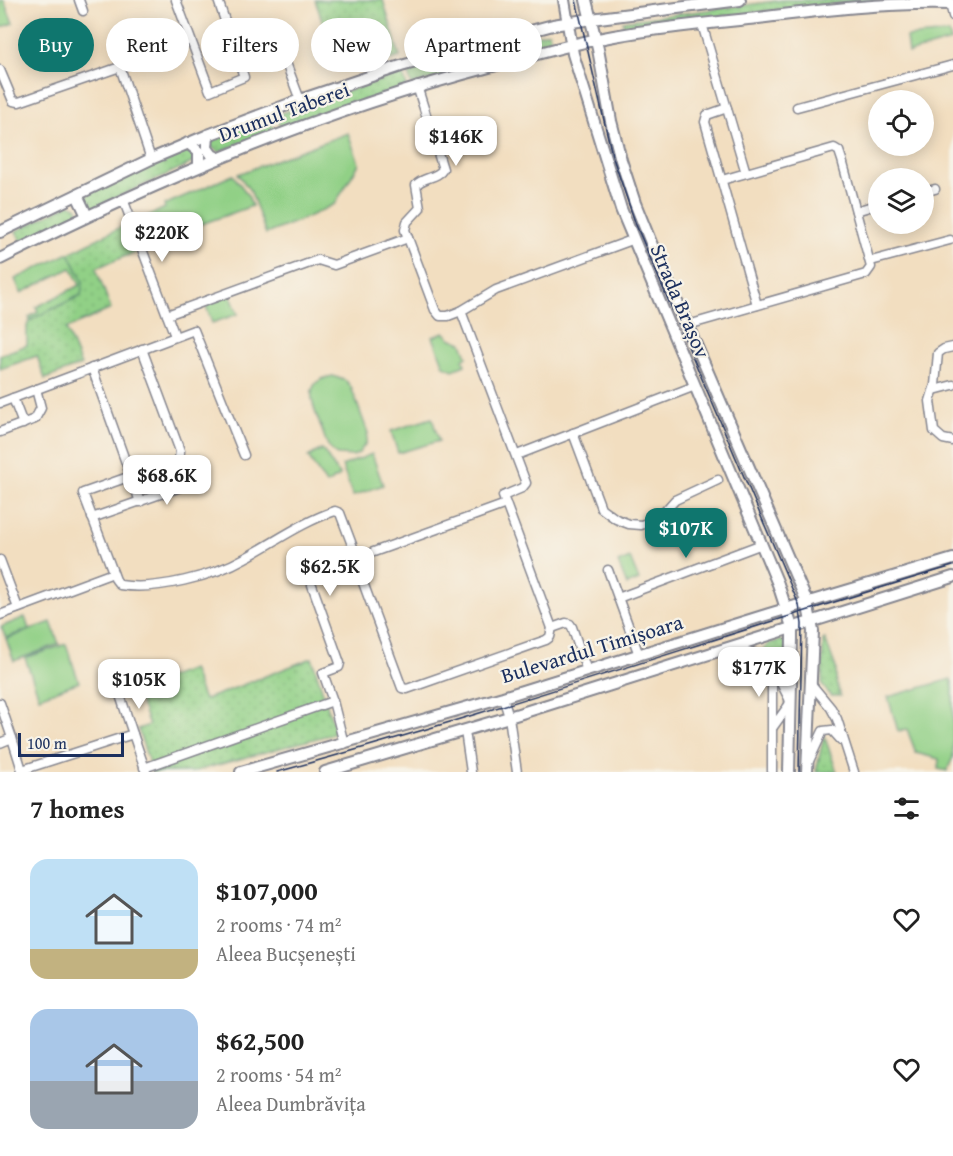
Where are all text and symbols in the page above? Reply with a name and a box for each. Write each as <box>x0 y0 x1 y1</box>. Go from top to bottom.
chip: Buy <box>18 18 94 72</box>
chip: Rent <box>106 18 189 72</box>
chip: Filters <box>201 18 299 72</box>
chip: New <box>311 18 392 72</box>
chip: Apartment <box>404 18 542 72</box>
street label: Drumul Taberei <box>214 73 354 150</box>
map controls <box>868 90 934 234</box>
button: locate <box>868 90 934 156</box>
pin: $146K <box>414 116 498 167</box>
text: $146K <box>429 121 483 150</box>
button: layers <box>868 168 934 234</box>
pin: $220K <box>120 212 204 263</box>
text: $220K <box>135 217 189 246</box>
street label: Strada Brașov <box>643 239 719 363</box>
pin: $68.6K <box>118 455 216 506</box>
text: $68.6K <box>137 460 197 489</box>
pin: $107K <box>644 508 728 559</box>
text: $107K <box>659 513 713 542</box>
pin: $62.5K <box>281 546 379 597</box>
text: $62.5K <box>300 551 360 580</box>
street label: Bulevardul Timișoara <box>497 606 687 691</box>
pin: $177K <box>717 647 801 698</box>
text: $177K <box>732 652 786 681</box>
pin: $105K <box>97 659 181 710</box>
text: $105K <box>112 664 166 693</box>
scale bar <box>18 730 124 758</box>
text: 100 m <box>27 731 67 755</box>
text: 7 homes <box>30 789 125 828</box>
icon: filters <box>890 792 923 825</box>
text: $107,000 <box>216 871 318 910</box>
icon: home <box>78 883 150 955</box>
icon: heart <box>890 903 923 936</box>
text: 2 rooms · 74 m² <box>216 910 342 939</box>
text: Aleea Bucșenești <box>216 939 356 968</box>
text: $62,500 <box>216 1021 304 1060</box>
icon: home <box>78 1033 150 1105</box>
icon: heart <box>890 1053 923 1086</box>
text: 2 rooms · 54 m² <box>216 1060 342 1089</box>
text: Aleea Dumbrăvița <box>216 1089 366 1118</box>

